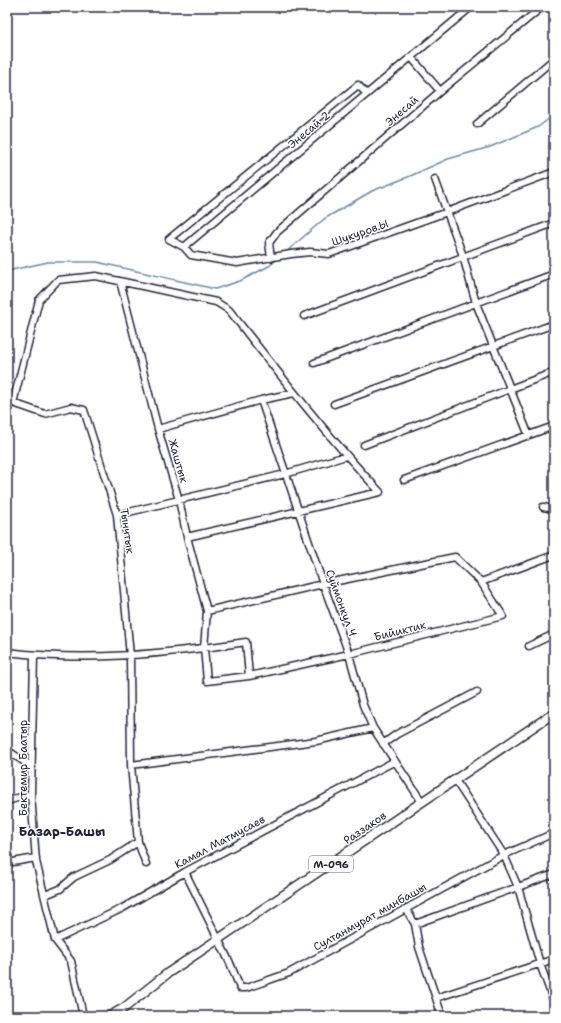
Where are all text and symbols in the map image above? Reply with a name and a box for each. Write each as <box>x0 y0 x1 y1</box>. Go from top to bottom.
street label: Энесай <box>382 93 422 129</box>
street label: Энесай 2 <box>285 108 333 152</box>
street label: Шукуров.Ы <box>330 216 390 250</box>
street label: Жаштык <box>165 437 191 485</box>
street label: Тынчтык <box>116 507 138 555</box>
street label: Суймонкул Ч <box>322 567 360 639</box>
street label: Бийиктик <box>373 617 428 645</box>
street label: Бектемир Баатыр <box>16 720 31 816</box>
street label: Раззаков <box>341 808 389 848</box>
street label: Камал Матмусаев <box>172 812 268 872</box>
district label: Базар-Башы <box>19 823 105 840</box>
road number: М-096 <box>309 856 353 872</box>
street label: Султанмурат минбашы <box>311 880 429 954</box>

